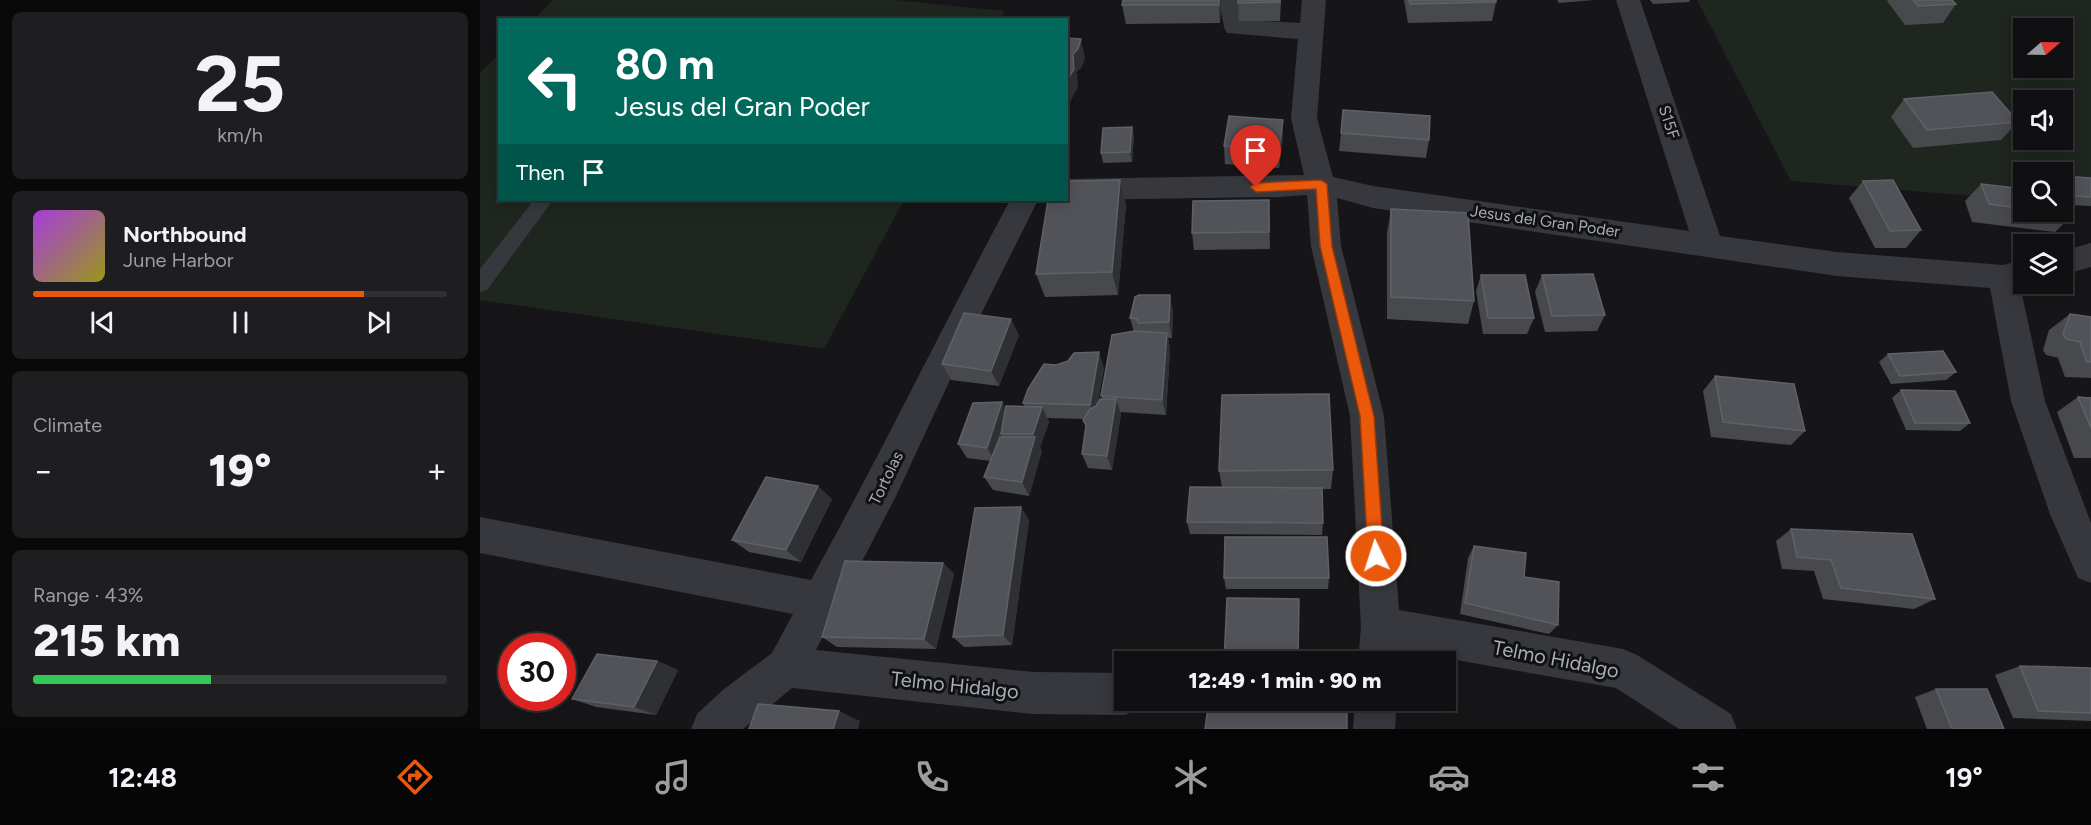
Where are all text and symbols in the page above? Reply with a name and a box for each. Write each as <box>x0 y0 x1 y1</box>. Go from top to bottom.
north arrow <box>2013 18 2073 78</box>
map controls <box>2013 18 2073 294</box>
text: 25 <box>195 37 285 131</box>
text: 80 m <box>615 39 715 90</box>
icon: left <box>516 42 594 120</box>
text: Jesus del Gran Poder <box>615 90 870 123</box>
button: sound <box>2013 90 2073 150</box>
street label: S15F <box>1655 103 1683 142</box>
text: km/h <box>217 123 263 147</box>
pin <box>1230 125 1281 187</box>
icon: arrive <box>1239 134 1272 167</box>
icon: arrive <box>577 156 610 189</box>
text: Then <box>516 159 565 186</box>
button: search <box>2013 162 2073 222</box>
street label: Jesus del Gran Poder <box>1469 201 1622 241</box>
text: Northbound <box>123 221 247 248</box>
button: layers <box>2013 234 2073 294</box>
text: June Harbor <box>123 248 234 272</box>
icon: previous <box>86 306 119 339</box>
icon: pause <box>224 306 257 339</box>
icon: next <box>362 306 395 339</box>
text: Climate <box>33 413 102 437</box>
text: 19° <box>209 443 271 497</box>
street label: Tortolas <box>865 448 907 508</box>
text: − <box>33 451 54 490</box>
text: + <box>426 451 447 490</box>
position arrow <box>1344 524 1408 588</box>
text: Range · 43% <box>33 583 144 607</box>
text: 215 km <box>33 613 180 667</box>
speed limit sign: 30 <box>498 633 576 711</box>
street label: Telmo Hidalgo <box>1491 635 1621 683</box>
street label: Telmo Hidalgo <box>890 666 1020 704</box>
text: 12:49 · 1 min · 90 m <box>1189 667 1381 694</box>
icon: directions <box>394 756 436 798</box>
icon: music <box>652 756 694 798</box>
icon: phone <box>911 756 953 798</box>
icon: climate <box>1170 756 1212 798</box>
icon: car <box>1428 756 1470 798</box>
icon: filters <box>1687 756 1729 798</box>
text: 12:48 <box>108 761 177 794</box>
text: 19° <box>1945 761 1983 794</box>

